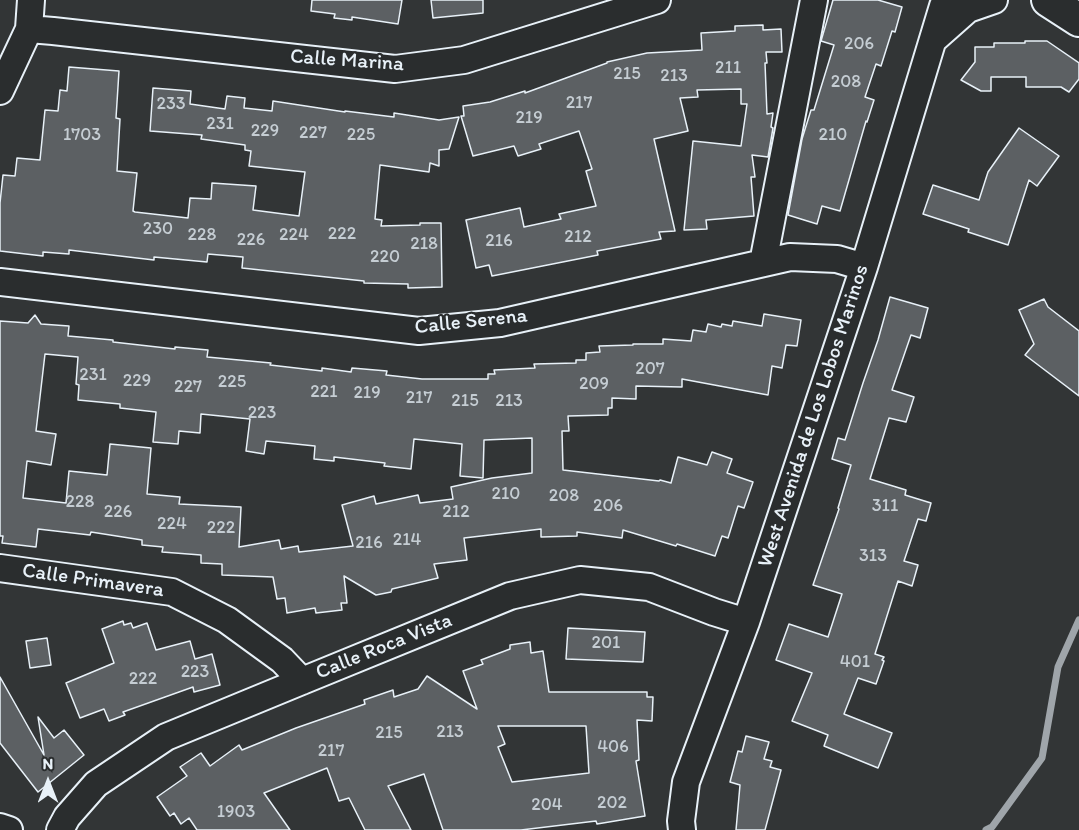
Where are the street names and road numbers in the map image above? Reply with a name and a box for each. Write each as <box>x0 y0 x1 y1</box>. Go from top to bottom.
street label: Calle Marina <box>289 44 405 78</box>
street label: West Avenida de Los Lobos Marinos <box>753 261 875 571</box>
street label: Calle Serena <box>413 304 529 340</box>
street label: Calle Primavera <box>20 559 166 603</box>
street label: Calle Roca Vista <box>312 608 456 686</box>

